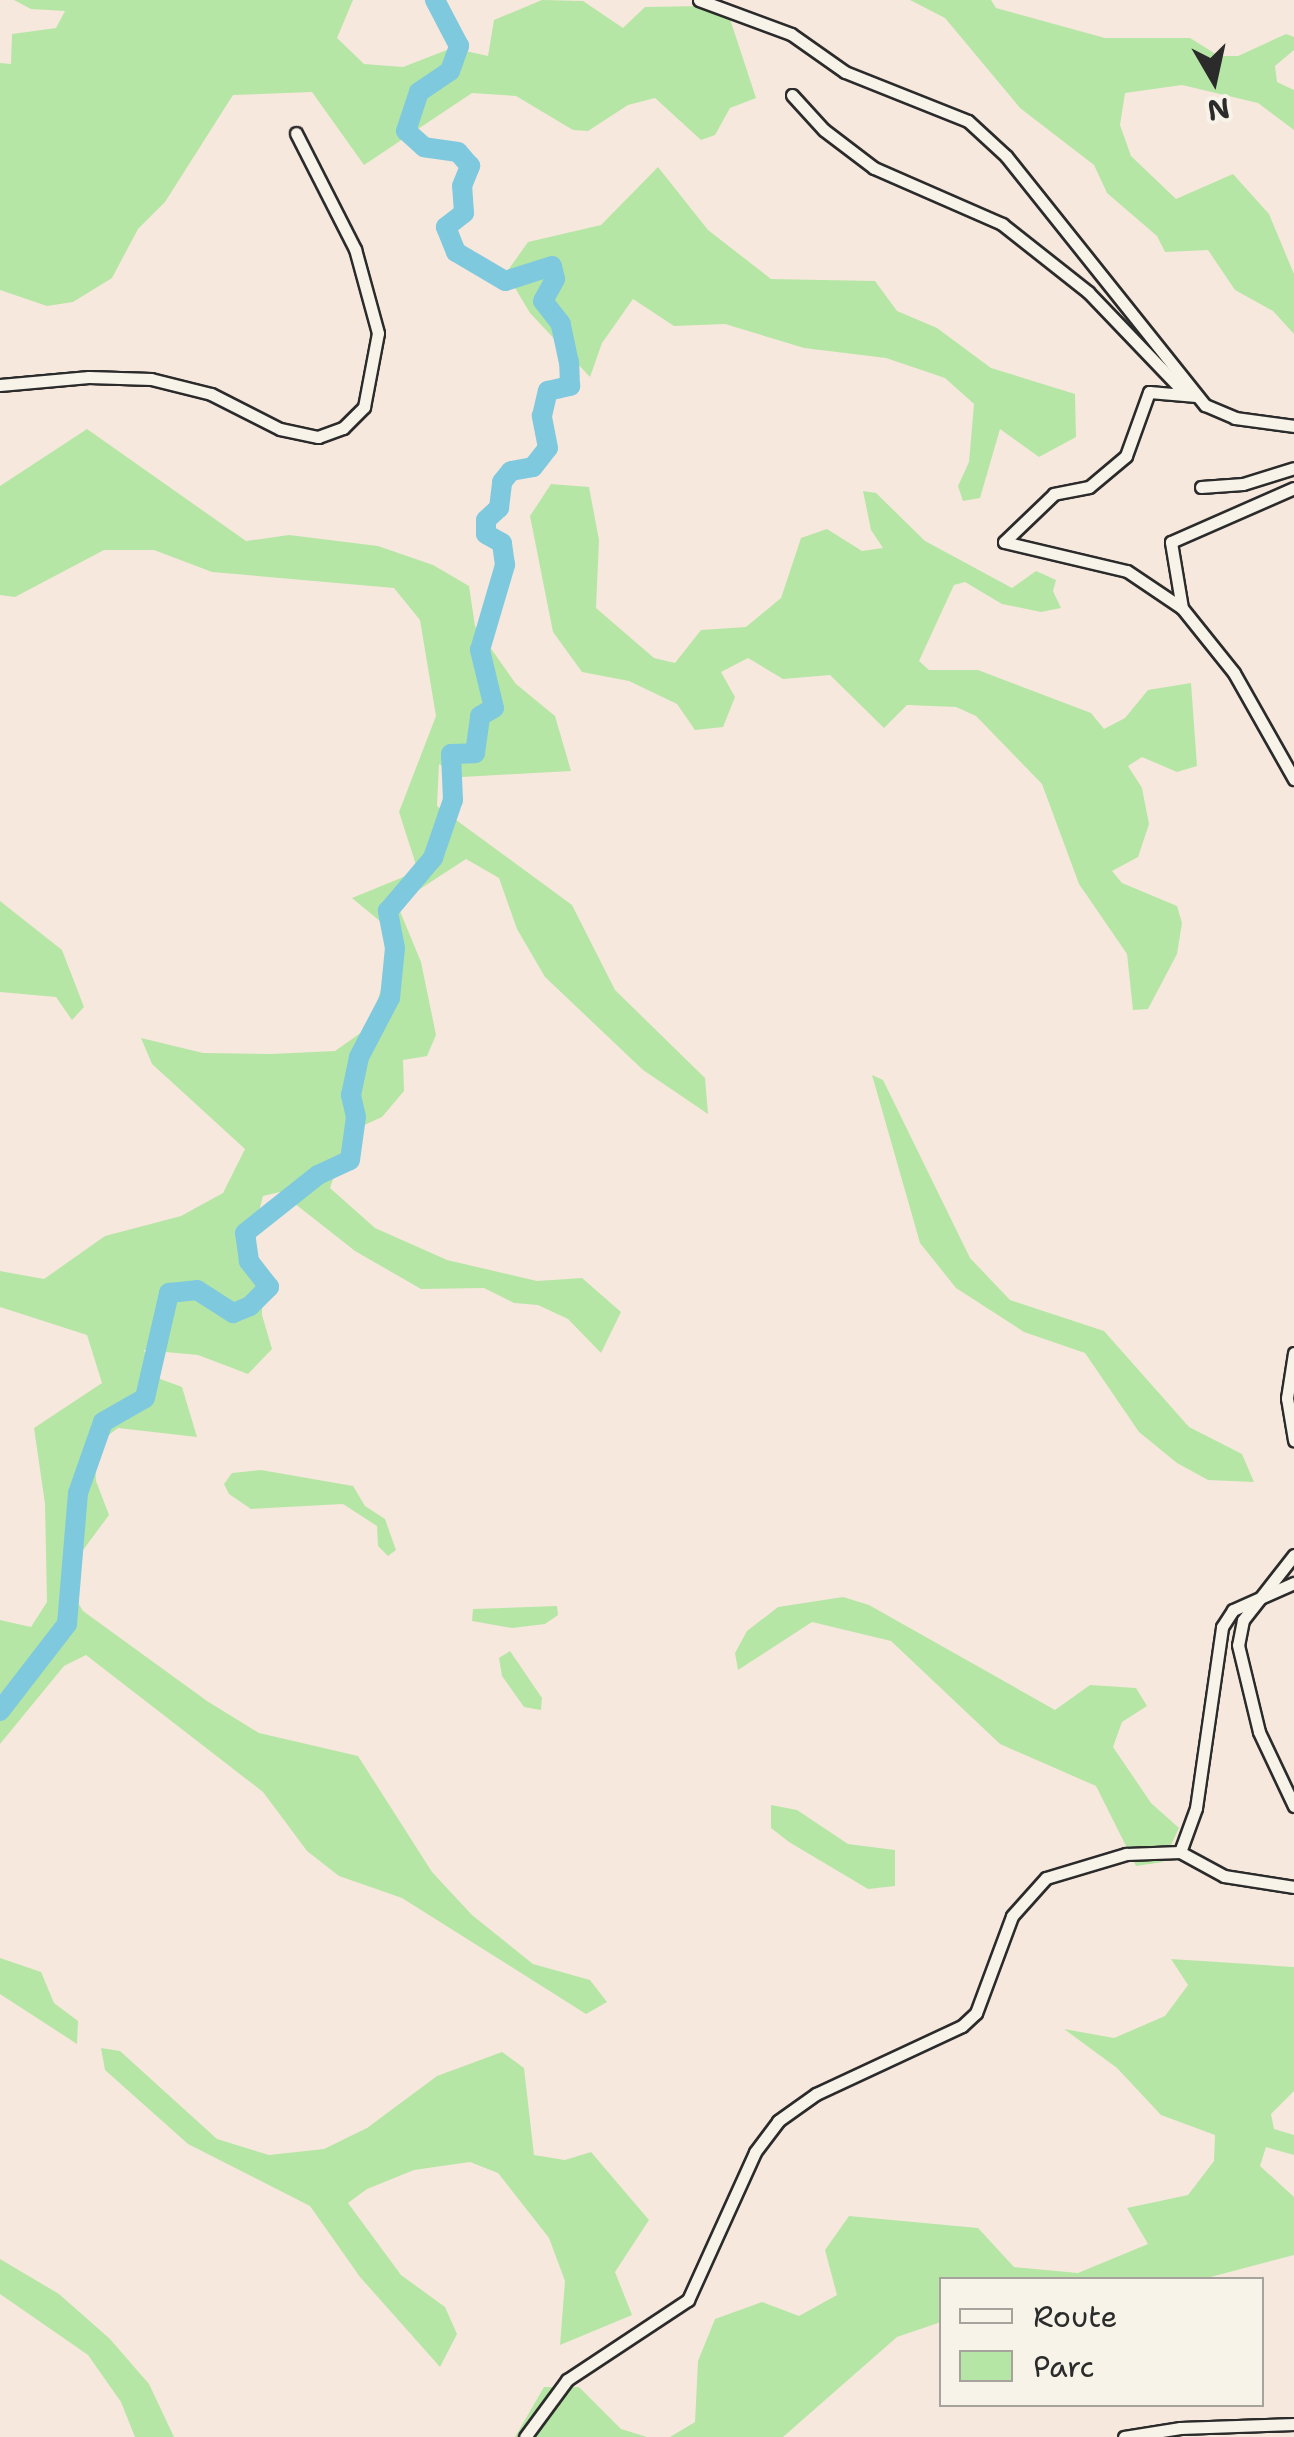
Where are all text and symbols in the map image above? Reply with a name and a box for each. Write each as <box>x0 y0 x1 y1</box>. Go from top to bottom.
north arrow <box>1164 30 1264 130</box>
text: N <box>1205 89 1233 130</box>
legend <box>939 2277 1264 2407</box>
text: Route <box>1033 2296 1117 2337</box>
text: Parc <box>1033 2346 1095 2387</box>

